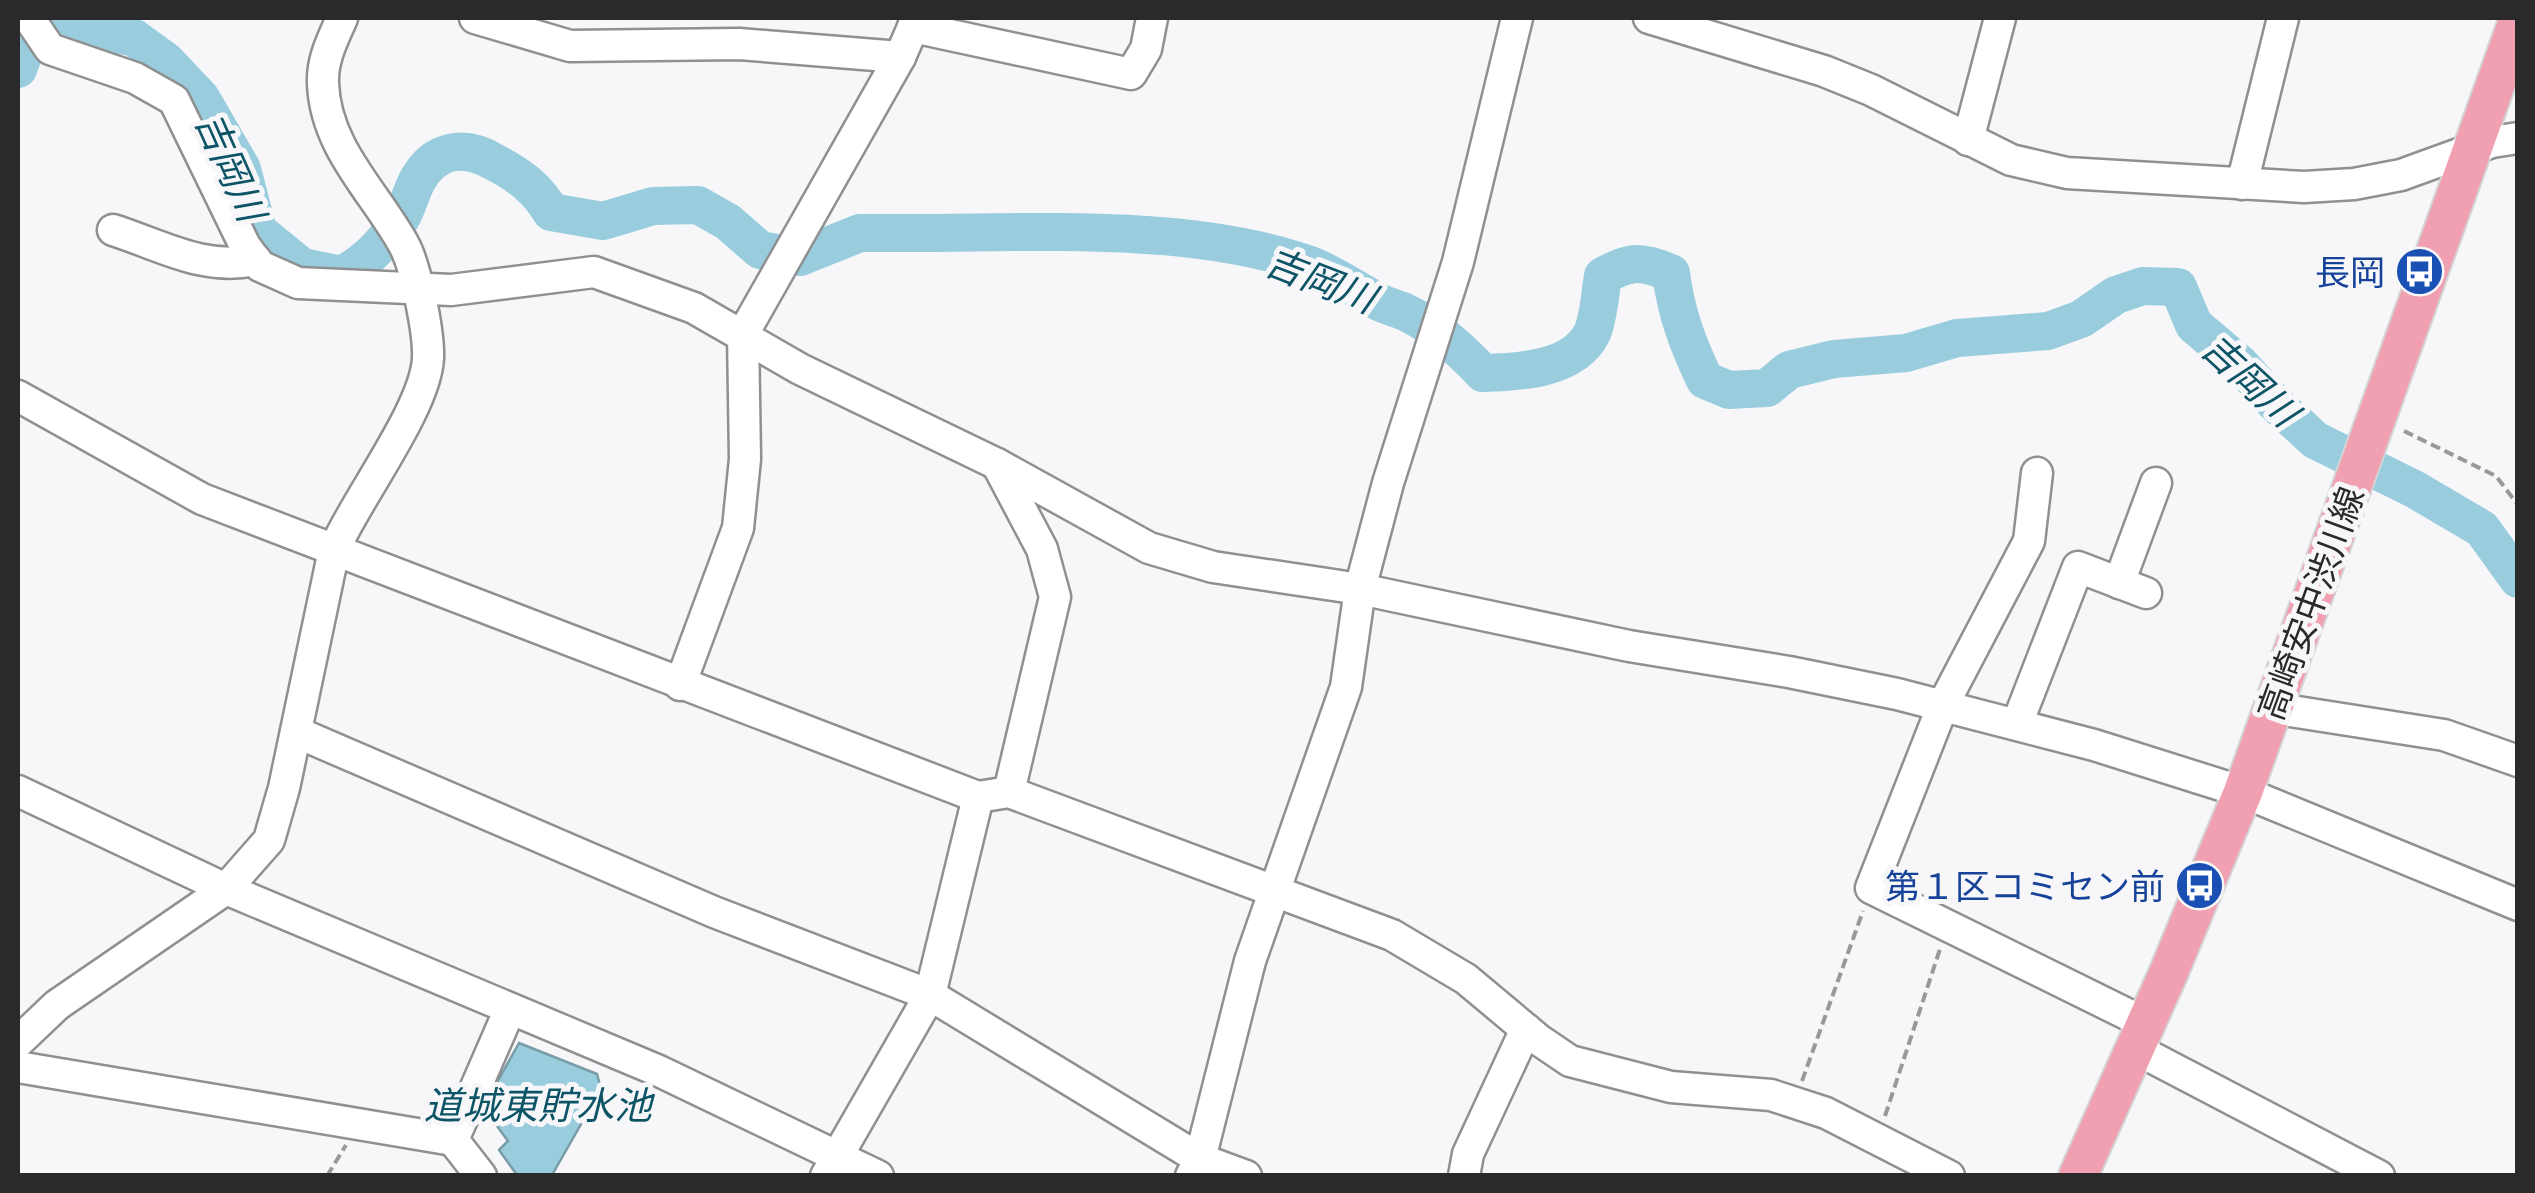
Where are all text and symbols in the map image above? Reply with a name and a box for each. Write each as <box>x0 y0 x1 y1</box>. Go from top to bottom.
water label: 吉岡川 <box>185 103 281 232</box>
water label: 吉岡川 <box>1258 234 1387 325</box>
bus stop icon: 長岡 <box>2394 245 2446 297</box>
place label: 長岡 <box>2315 248 2385 295</box>
water label: 吉岡川 <box>2192 321 2313 440</box>
street label: 高崎安中渋川線 <box>2246 480 2374 726</box>
bus stop icon: 第１区コミセン前 <box>2174 859 2226 911</box>
place label: 第１区コミセン前 <box>1885 862 2165 909</box>
water label: 道城東貯水池 <box>424 1078 656 1130</box>

